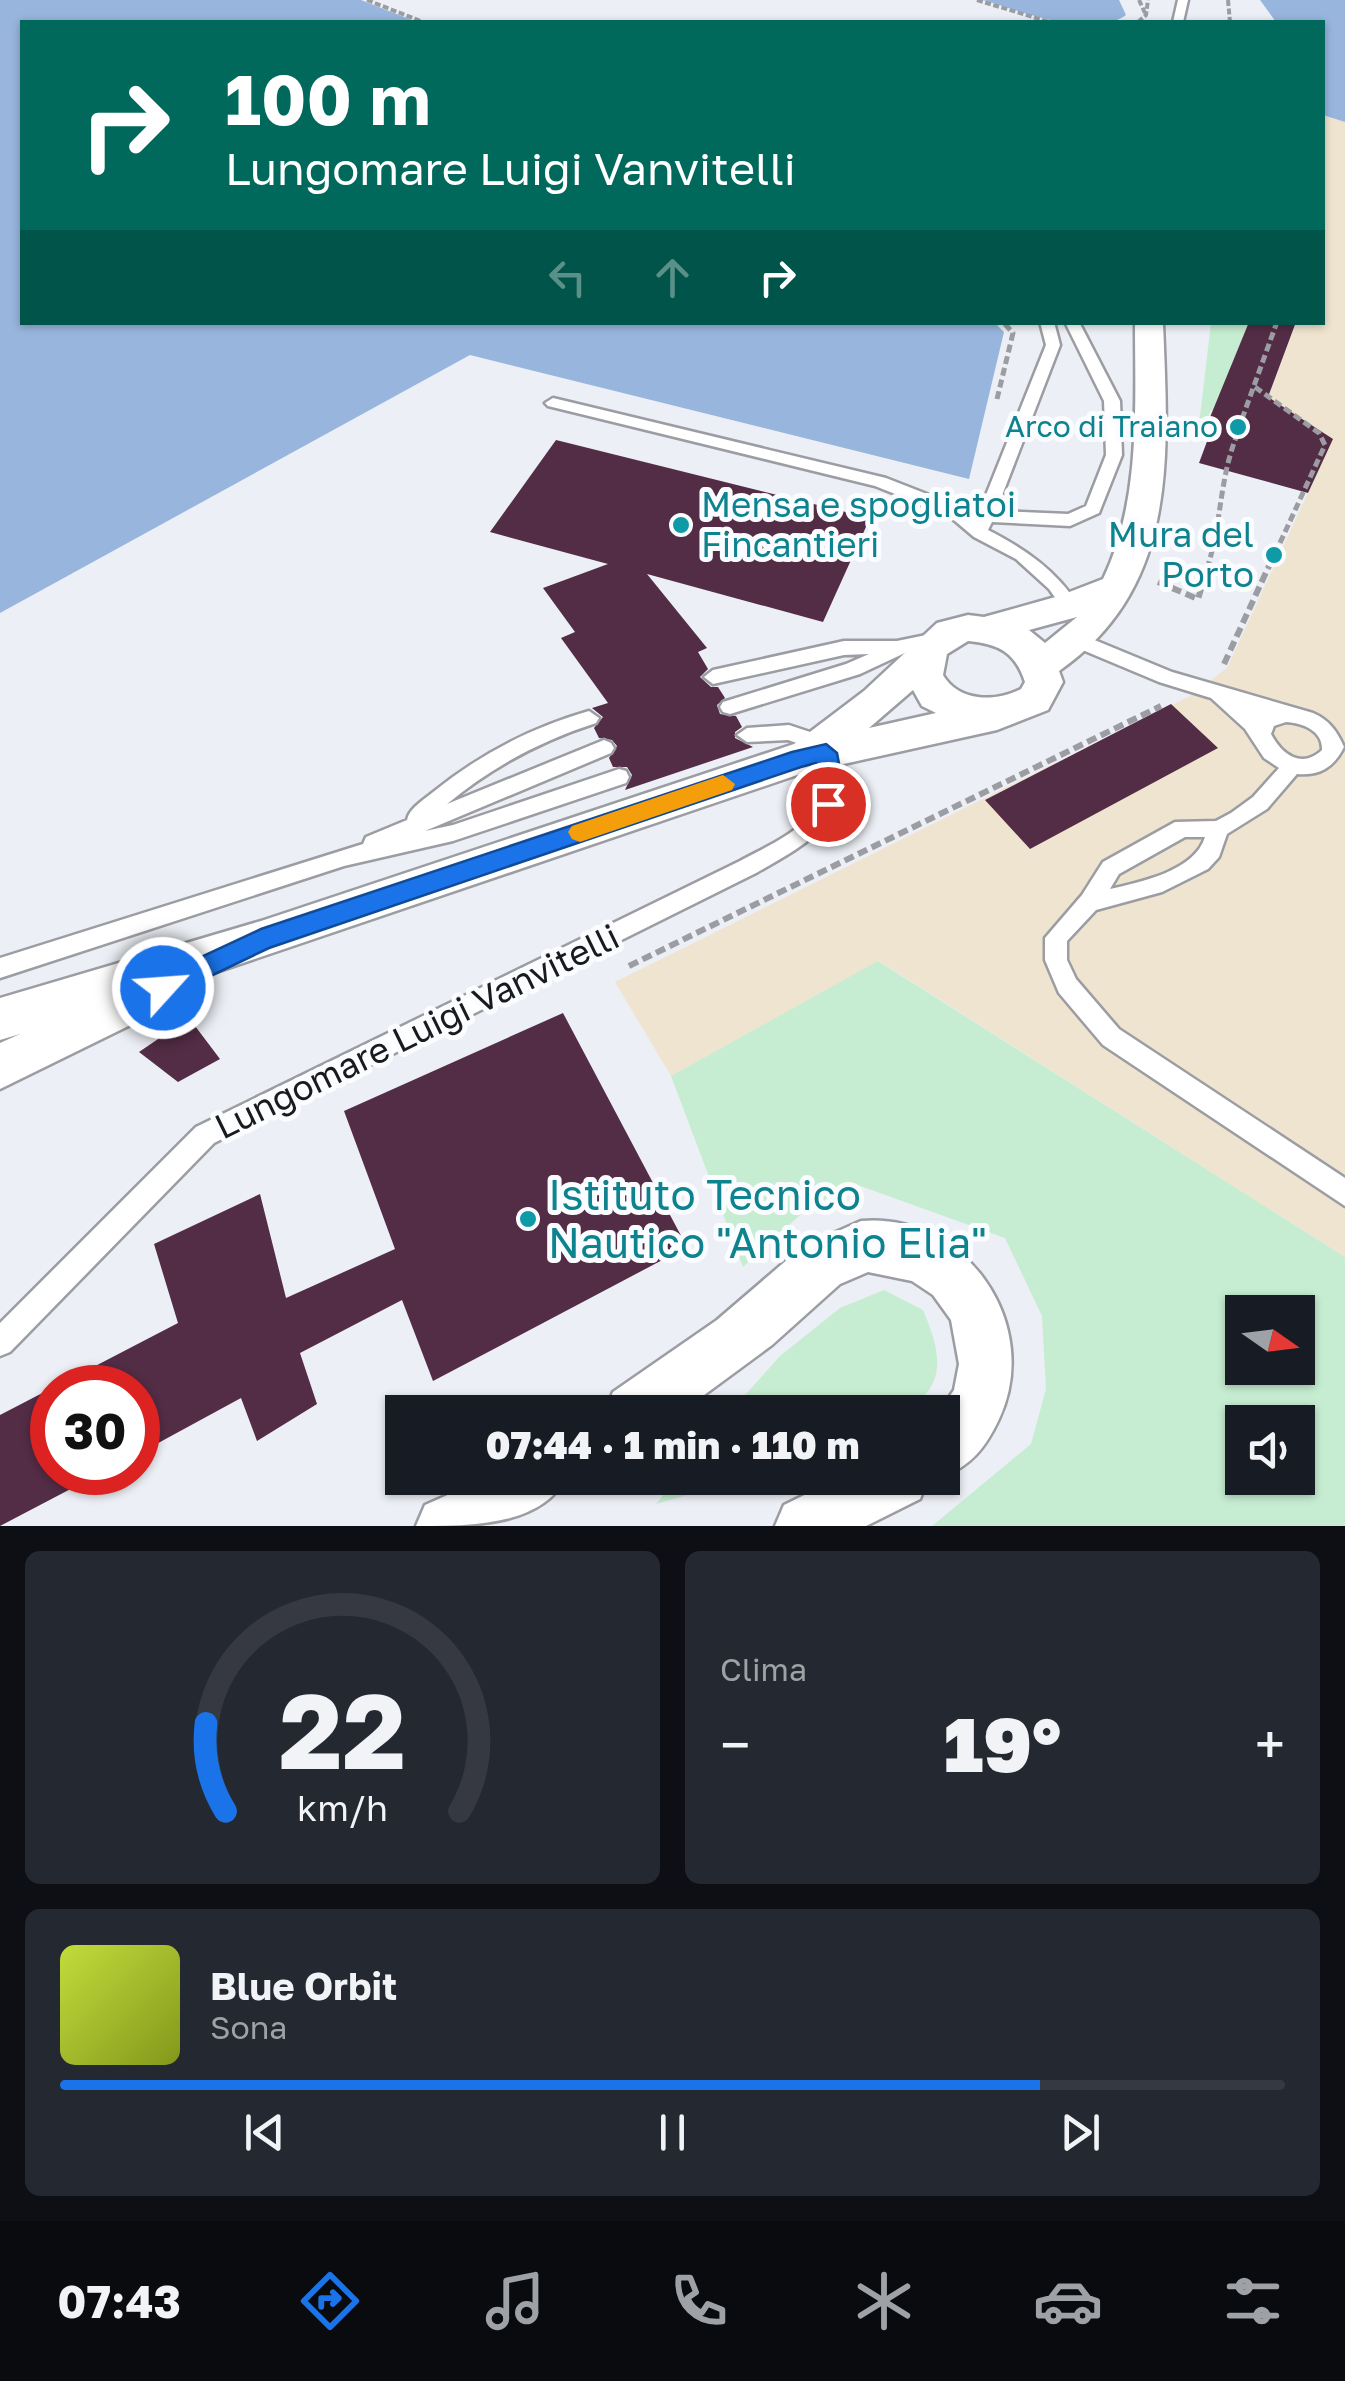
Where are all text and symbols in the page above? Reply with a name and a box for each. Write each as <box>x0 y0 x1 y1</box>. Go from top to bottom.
text: 100 m <box>225 56 431 140</box>
icon: right <box>60 60 190 190</box>
text: Lungomare Luigi Vanvitelli <box>225 141 796 195</box>
icon: left <box>540 250 595 305</box>
icon: ahead <box>645 250 700 305</box>
icon: right <box>750 250 805 305</box>
place label: Arco di Traiano <box>1005 408 1218 444</box>
marker: Arco di Traiano <box>1227 416 1249 438</box>
place label: Mensa e spogliatoi Fincantieri <box>701 483 1016 565</box>
place label: Mura del Porto <box>1108 513 1254 595</box>
marker: Mensa e spogliatoi Fincantieri <box>670 514 692 536</box>
marker: Mura del Porto <box>1263 544 1285 566</box>
pin <box>786 762 871 847</box>
icon: arrive <box>801 777 856 832</box>
street label: Lungomare Luigi Vanvitelli <box>208 915 625 1147</box>
position arrow <box>111 936 215 1040</box>
place label: Istituto Tecnico Nautico "Antonio Elia" <box>548 1169 987 1267</box>
marker: Istituto Tecnico Nautico "Antonio Elia" <box>517 1208 539 1230</box>
north arrow <box>1225 1295 1315 1385</box>
map controls <box>1225 1295 1315 1495</box>
speed limit sign: 30 <box>30 1365 160 1495</box>
button: sound <box>1225 1405 1315 1495</box>
text: 07:44 · 1 min · 110 m <box>485 1422 860 1467</box>
text: Clima <box>720 1650 807 1688</box>
text: 22 <box>279 1667 406 1792</box>
text: 19° <box>944 1698 1061 1789</box>
text: − <box>720 1711 750 1777</box>
text: + <box>1255 1711 1285 1777</box>
text: km/h <box>297 1786 388 1829</box>
text: Blue Orbit <box>210 1963 397 2008</box>
text: Sona <box>210 2008 287 2046</box>
icon: previous <box>237 2105 292 2160</box>
icon: pause <box>645 2105 700 2160</box>
icon: next <box>1053 2105 1108 2160</box>
icon: directions <box>295 2266 365 2336</box>
icon: music <box>480 2266 550 2336</box>
icon: phone <box>664 2266 734 2336</box>
icon: climate <box>849 2266 919 2336</box>
icon: car <box>1033 2266 1103 2336</box>
icon: filters <box>1218 2266 1288 2336</box>
text: 07:43 <box>57 2274 181 2328</box>

